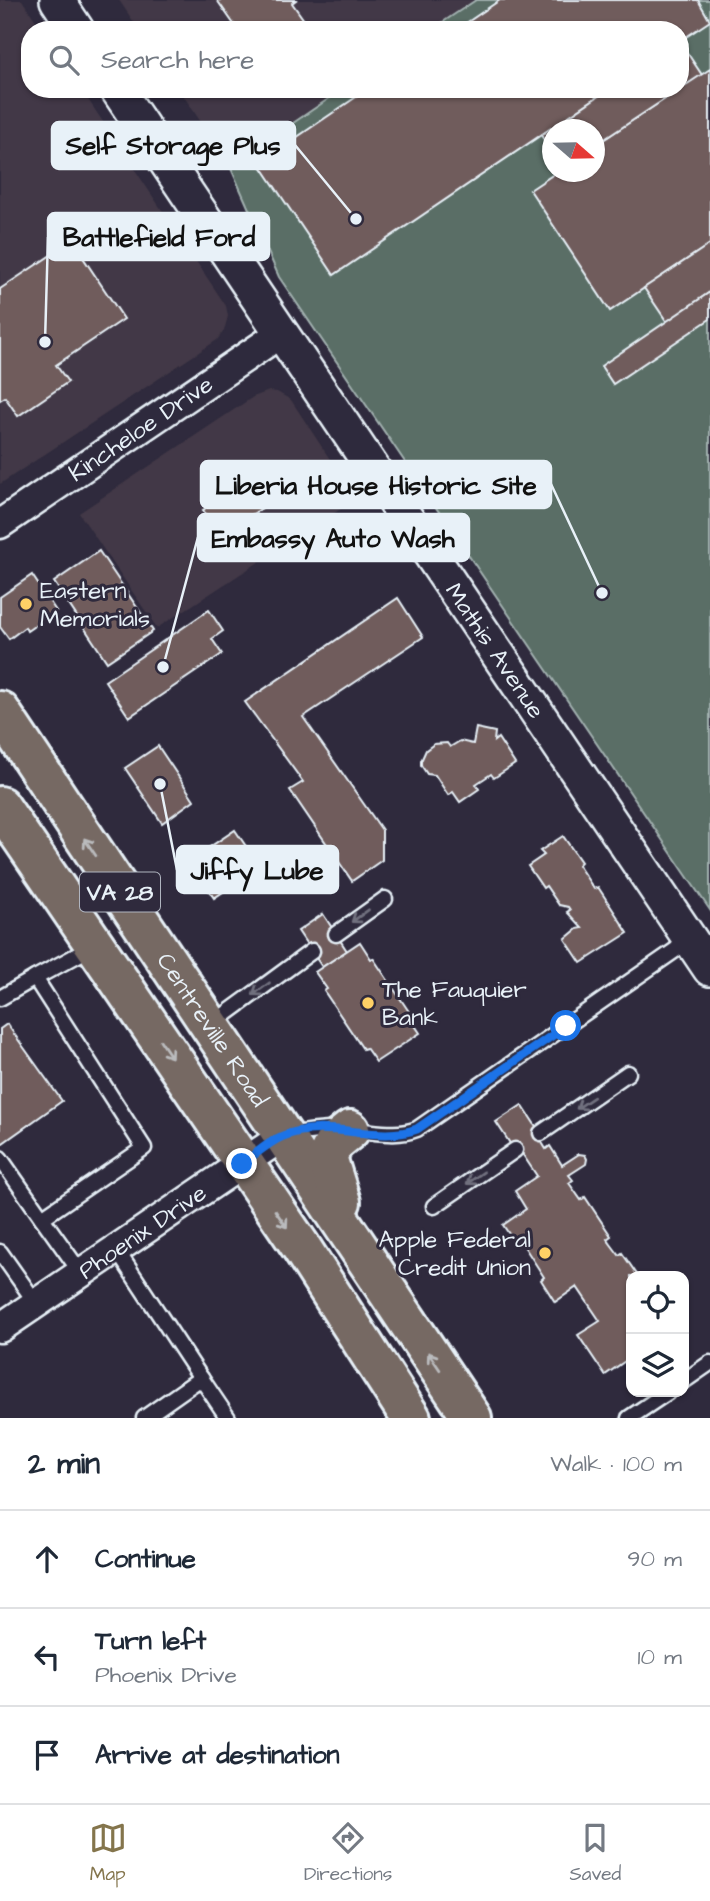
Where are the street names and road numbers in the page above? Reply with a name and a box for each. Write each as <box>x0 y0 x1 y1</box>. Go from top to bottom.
street label: Kincheloe Drive <box>62 368 220 491</box>
street label: Mathis Avenue <box>437 576 552 726</box>
road number: VA 28 <box>80 872 160 912</box>
street label: Centreville Road <box>148 946 276 1114</box>
street label: Phoenix Drive <box>72 1177 214 1288</box>

